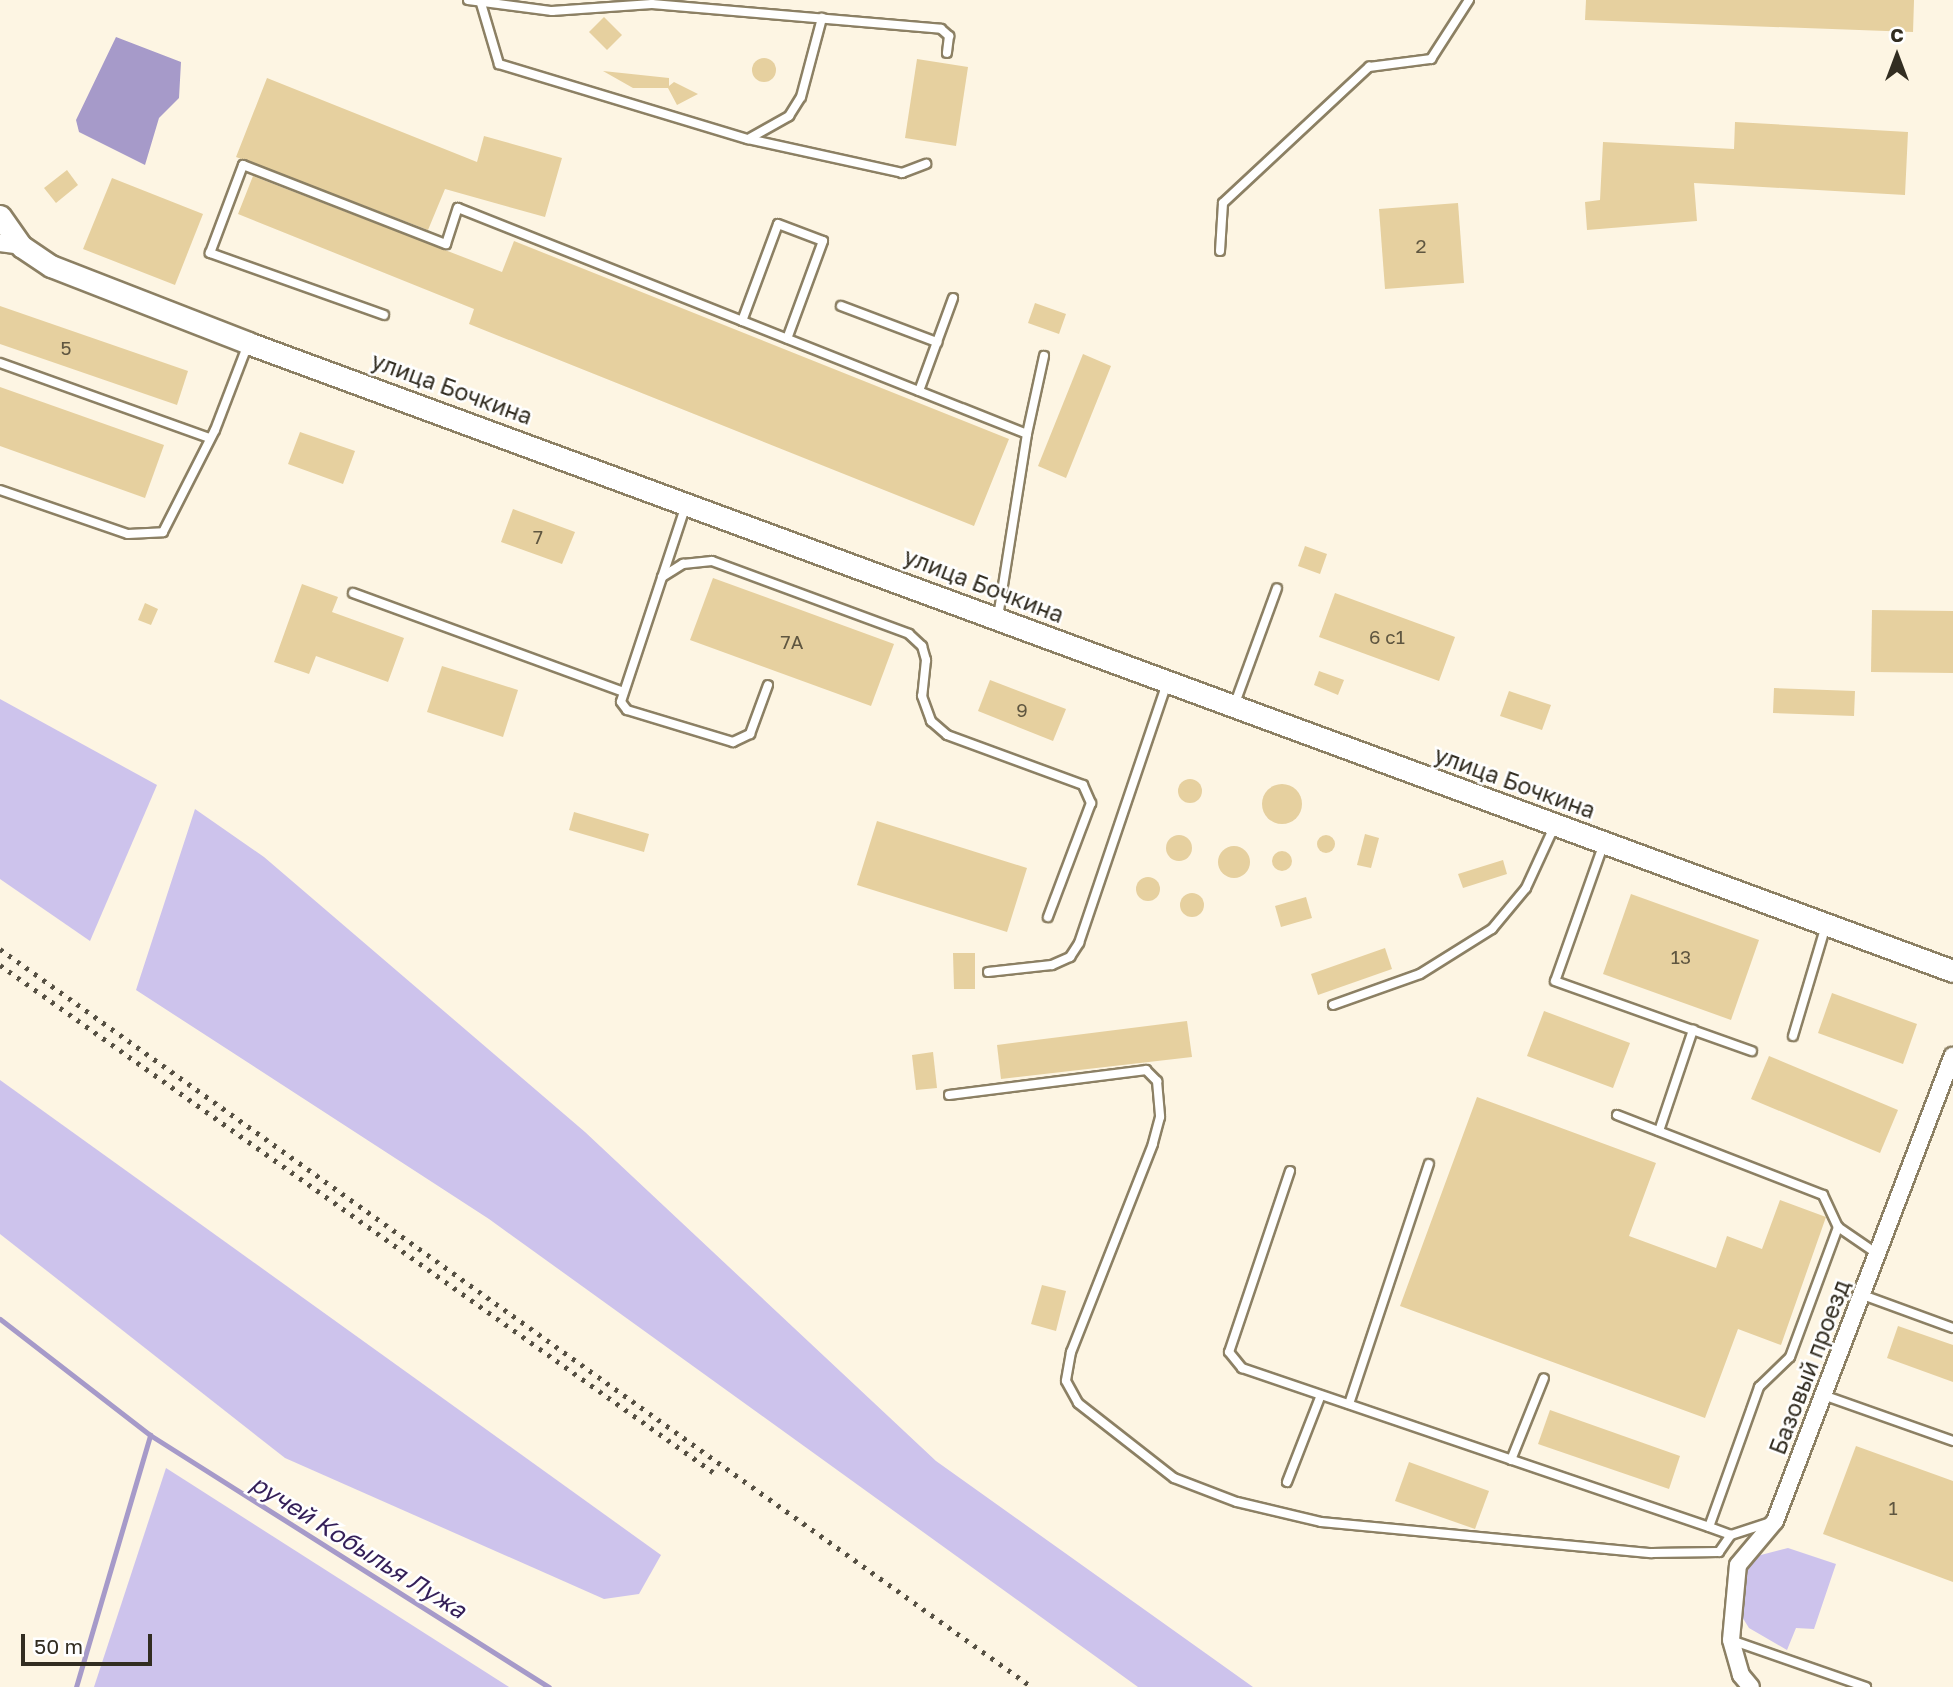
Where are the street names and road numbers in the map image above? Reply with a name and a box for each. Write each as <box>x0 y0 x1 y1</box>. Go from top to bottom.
street label: улица Бочкина <box>368 346 536 430</box>
street label: улица Бочкина <box>900 542 1068 628</box>
street label: улица Бочкина <box>1431 740 1599 824</box>
street label: Базовый проезд <box>1763 1276 1855 1458</box>

